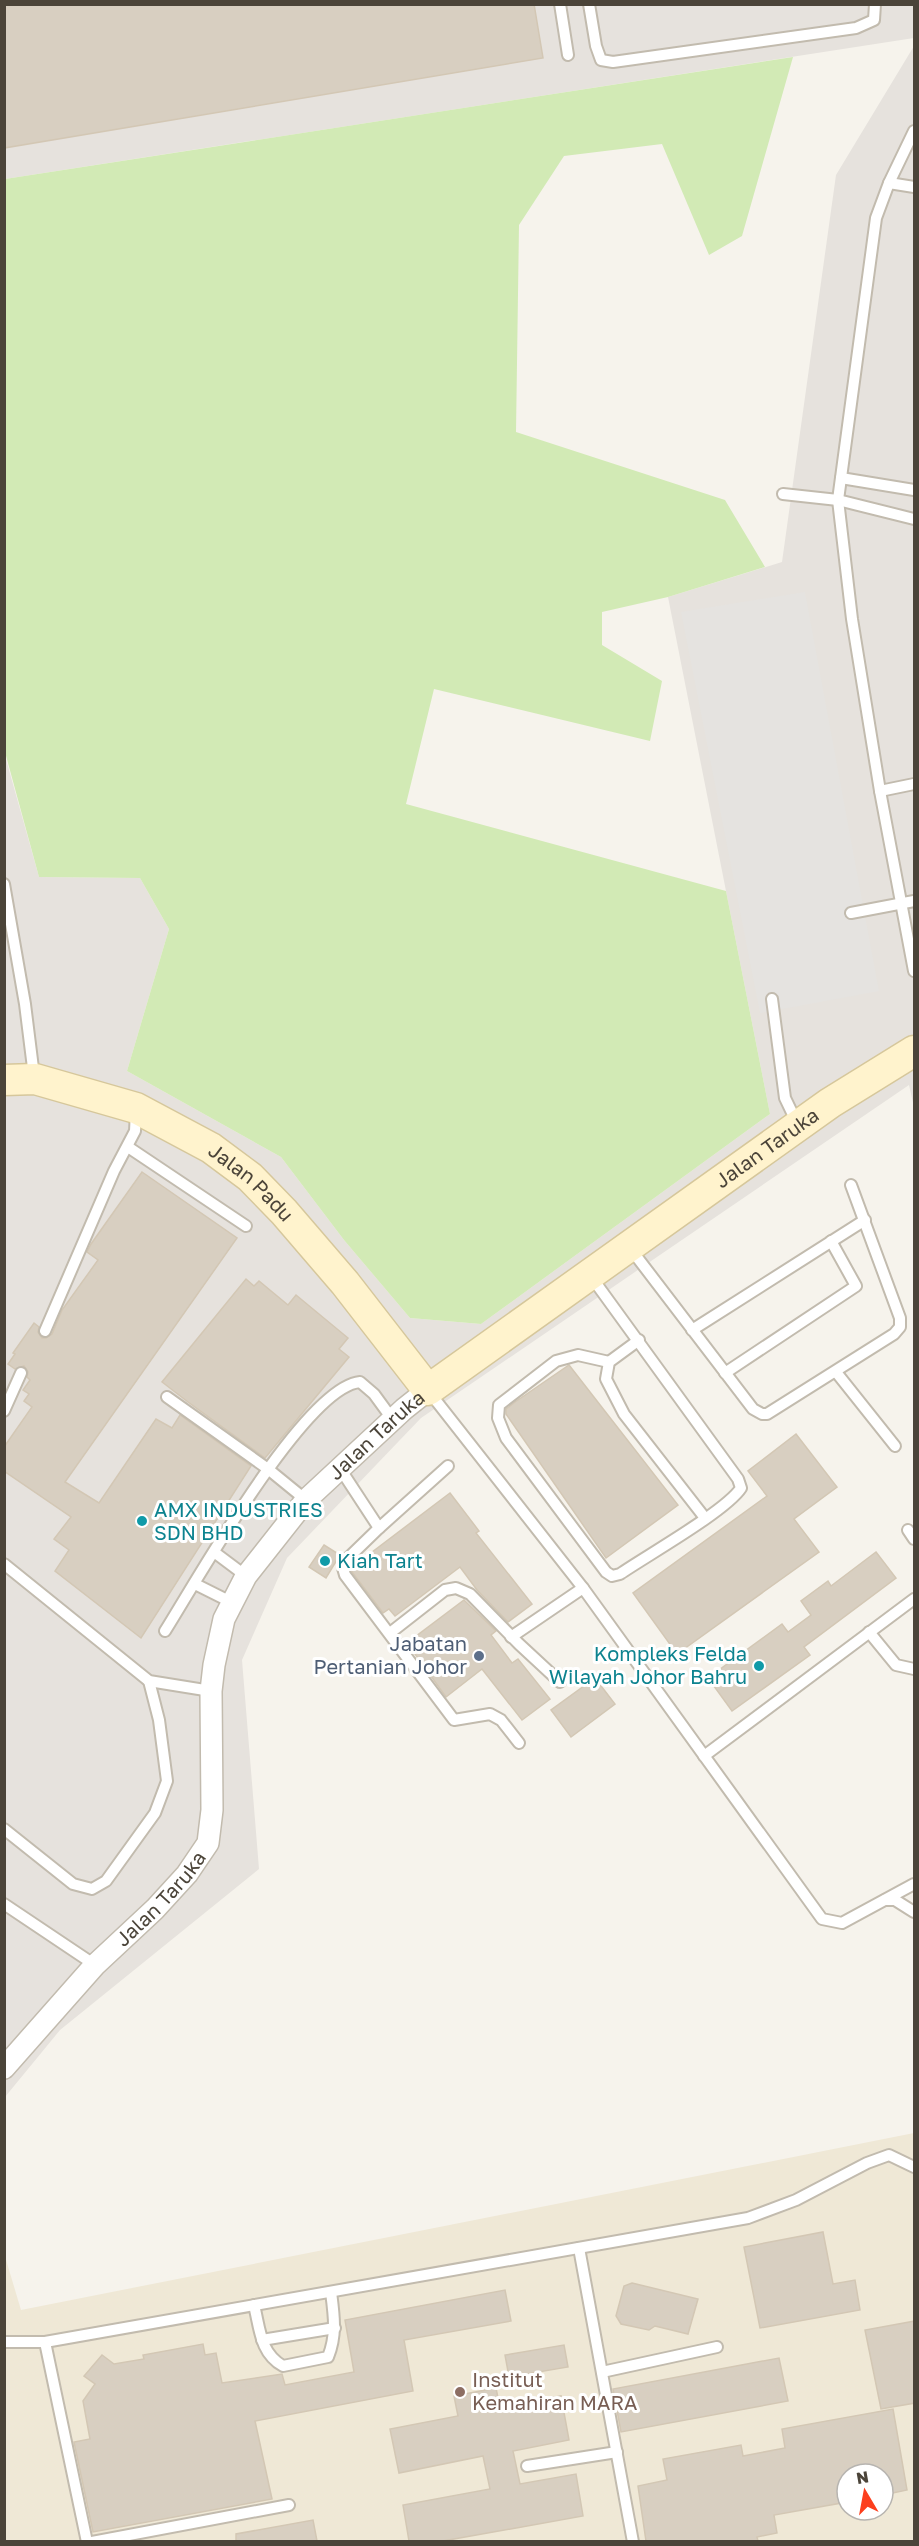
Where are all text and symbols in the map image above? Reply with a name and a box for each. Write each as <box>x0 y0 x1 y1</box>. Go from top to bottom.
street label: Jalan Taruka <box>710 1102 823 1192</box>
street label: Jalan Padu <box>204 1137 299 1226</box>
street label: Jalan Taruka <box>323 1384 429 1484</box>
place label: AMX INDUSTRIES SDN BHD <box>154 1497 323 1544</box>
marker: AMX INDUSTRIES SDN BHD <box>135 1514 149 1528</box>
place label: Kiah Tart <box>337 1548 423 1572</box>
marker: Kiah Tart <box>318 1554 332 1568</box>
place label: Jabatan Pertanian Johor <box>314 1631 467 1678</box>
place label: Kompleks Felda Wilayah Johor Bahru <box>549 1641 747 1688</box>
marker: Jabatan Pertanian Johor <box>472 1649 486 1663</box>
marker: Kompleks Felda Wilayah Johor Bahru <box>752 1659 766 1673</box>
street label: Jalan Taruka <box>110 1846 210 1951</box>
place label: Institut Kemahiran MARA <box>472 2367 637 2414</box>
marker: Institut Kemahiran MARA <box>453 2385 467 2399</box>
north arrow <box>835 2462 895 2522</box>
text: N <box>855 2466 870 2488</box>

